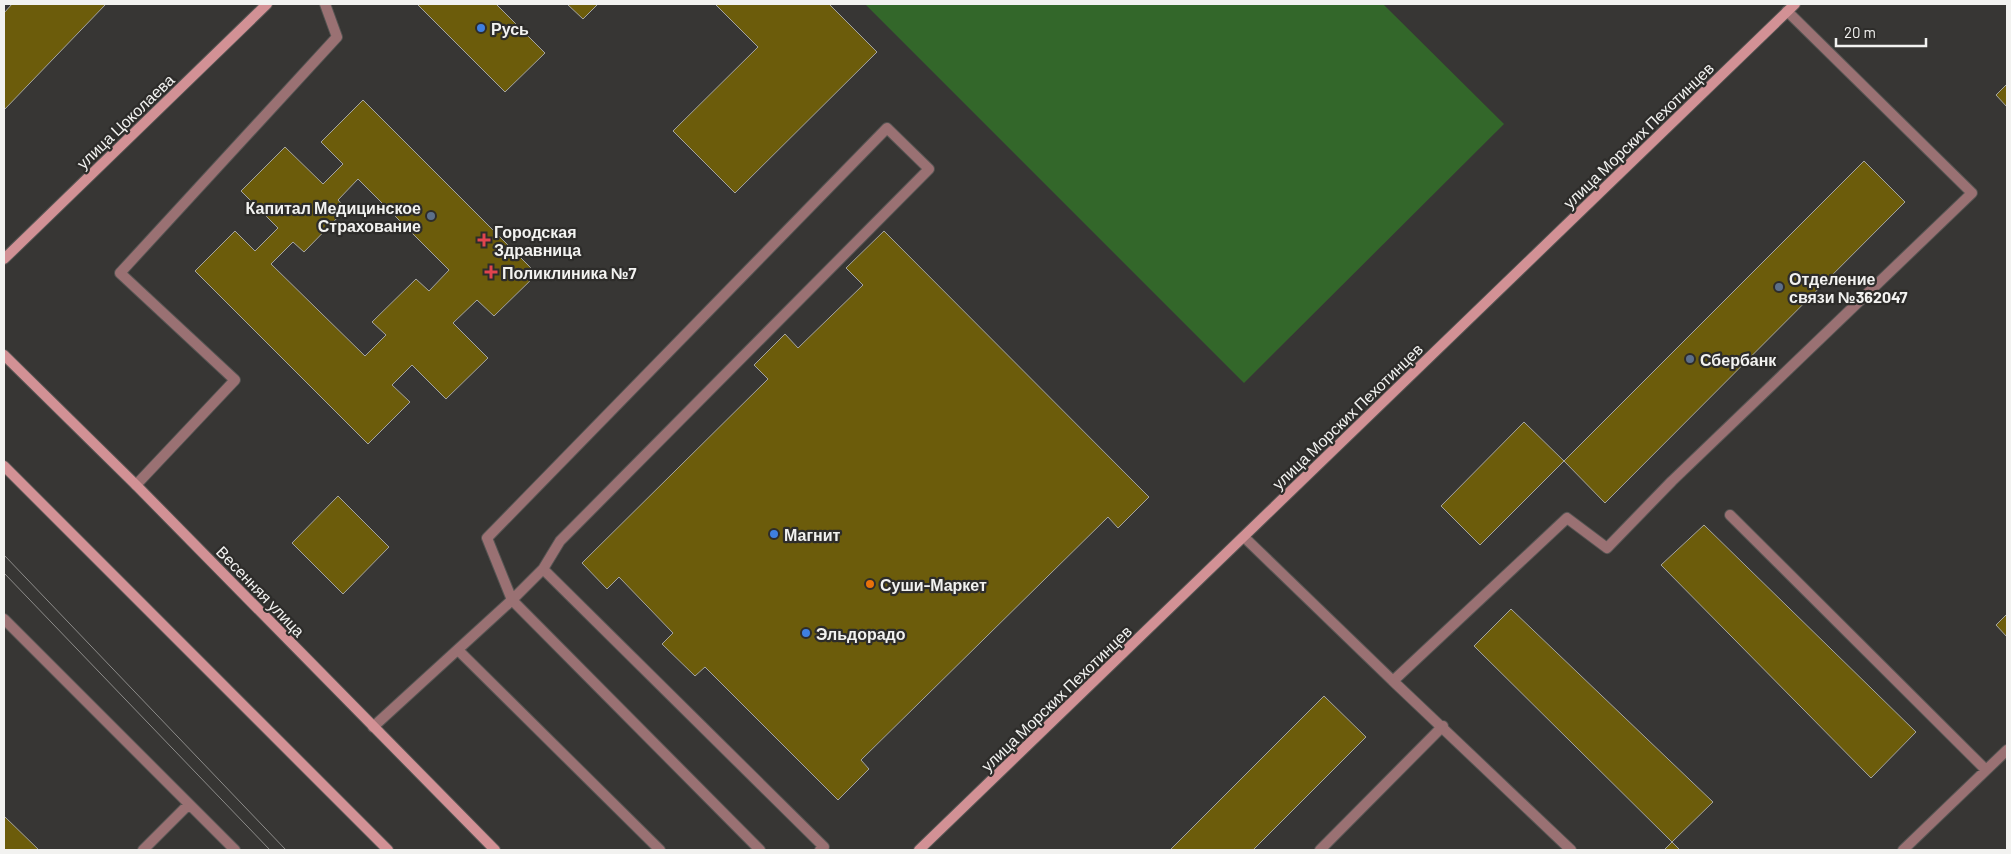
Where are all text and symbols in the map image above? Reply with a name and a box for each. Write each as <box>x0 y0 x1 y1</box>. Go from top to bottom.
scale bar <box>1836 15 1926 47</box>
place label: Русь <box>491 19 529 38</box>
marker: Русь <box>475 22 487 34</box>
text: 20 m <box>1844 23 1876 41</box>
street label: улица Морских Пехотинцев <box>1559 58 1717 212</box>
street label: улица Цоколаева <box>72 70 178 172</box>
place label: Капитал Медицинское Страхование <box>246 198 421 235</box>
marker: Капитал Медицинское Страхование <box>425 210 437 222</box>
place label: Городская Здравница <box>494 222 581 259</box>
marker: Городская Здравница <box>478 234 490 246</box>
place label: Поликлиника №7 <box>502 263 637 282</box>
marker: Поликлиника №7 <box>484 265 498 279</box>
place label: Отделение связи №362047 <box>1789 269 1908 306</box>
marker: Отделение связи №362047 <box>1773 281 1785 293</box>
street label: улица Морских Пехотинцев <box>1268 339 1426 493</box>
place label: Сбербанк <box>1700 350 1777 369</box>
marker: Сбербанк <box>1684 353 1696 365</box>
place label: Магнит <box>784 525 841 544</box>
marker: Магнит <box>768 528 780 540</box>
street label: Весенняя улица <box>213 542 309 640</box>
place label: Суши-Маркет <box>880 575 987 594</box>
marker: Суши-Маркет <box>864 578 876 590</box>
street label: улица Морских Пехотинцев <box>977 621 1135 775</box>
place label: Эльдорадо <box>816 624 906 643</box>
marker: Эльдорадо <box>800 627 812 639</box>

